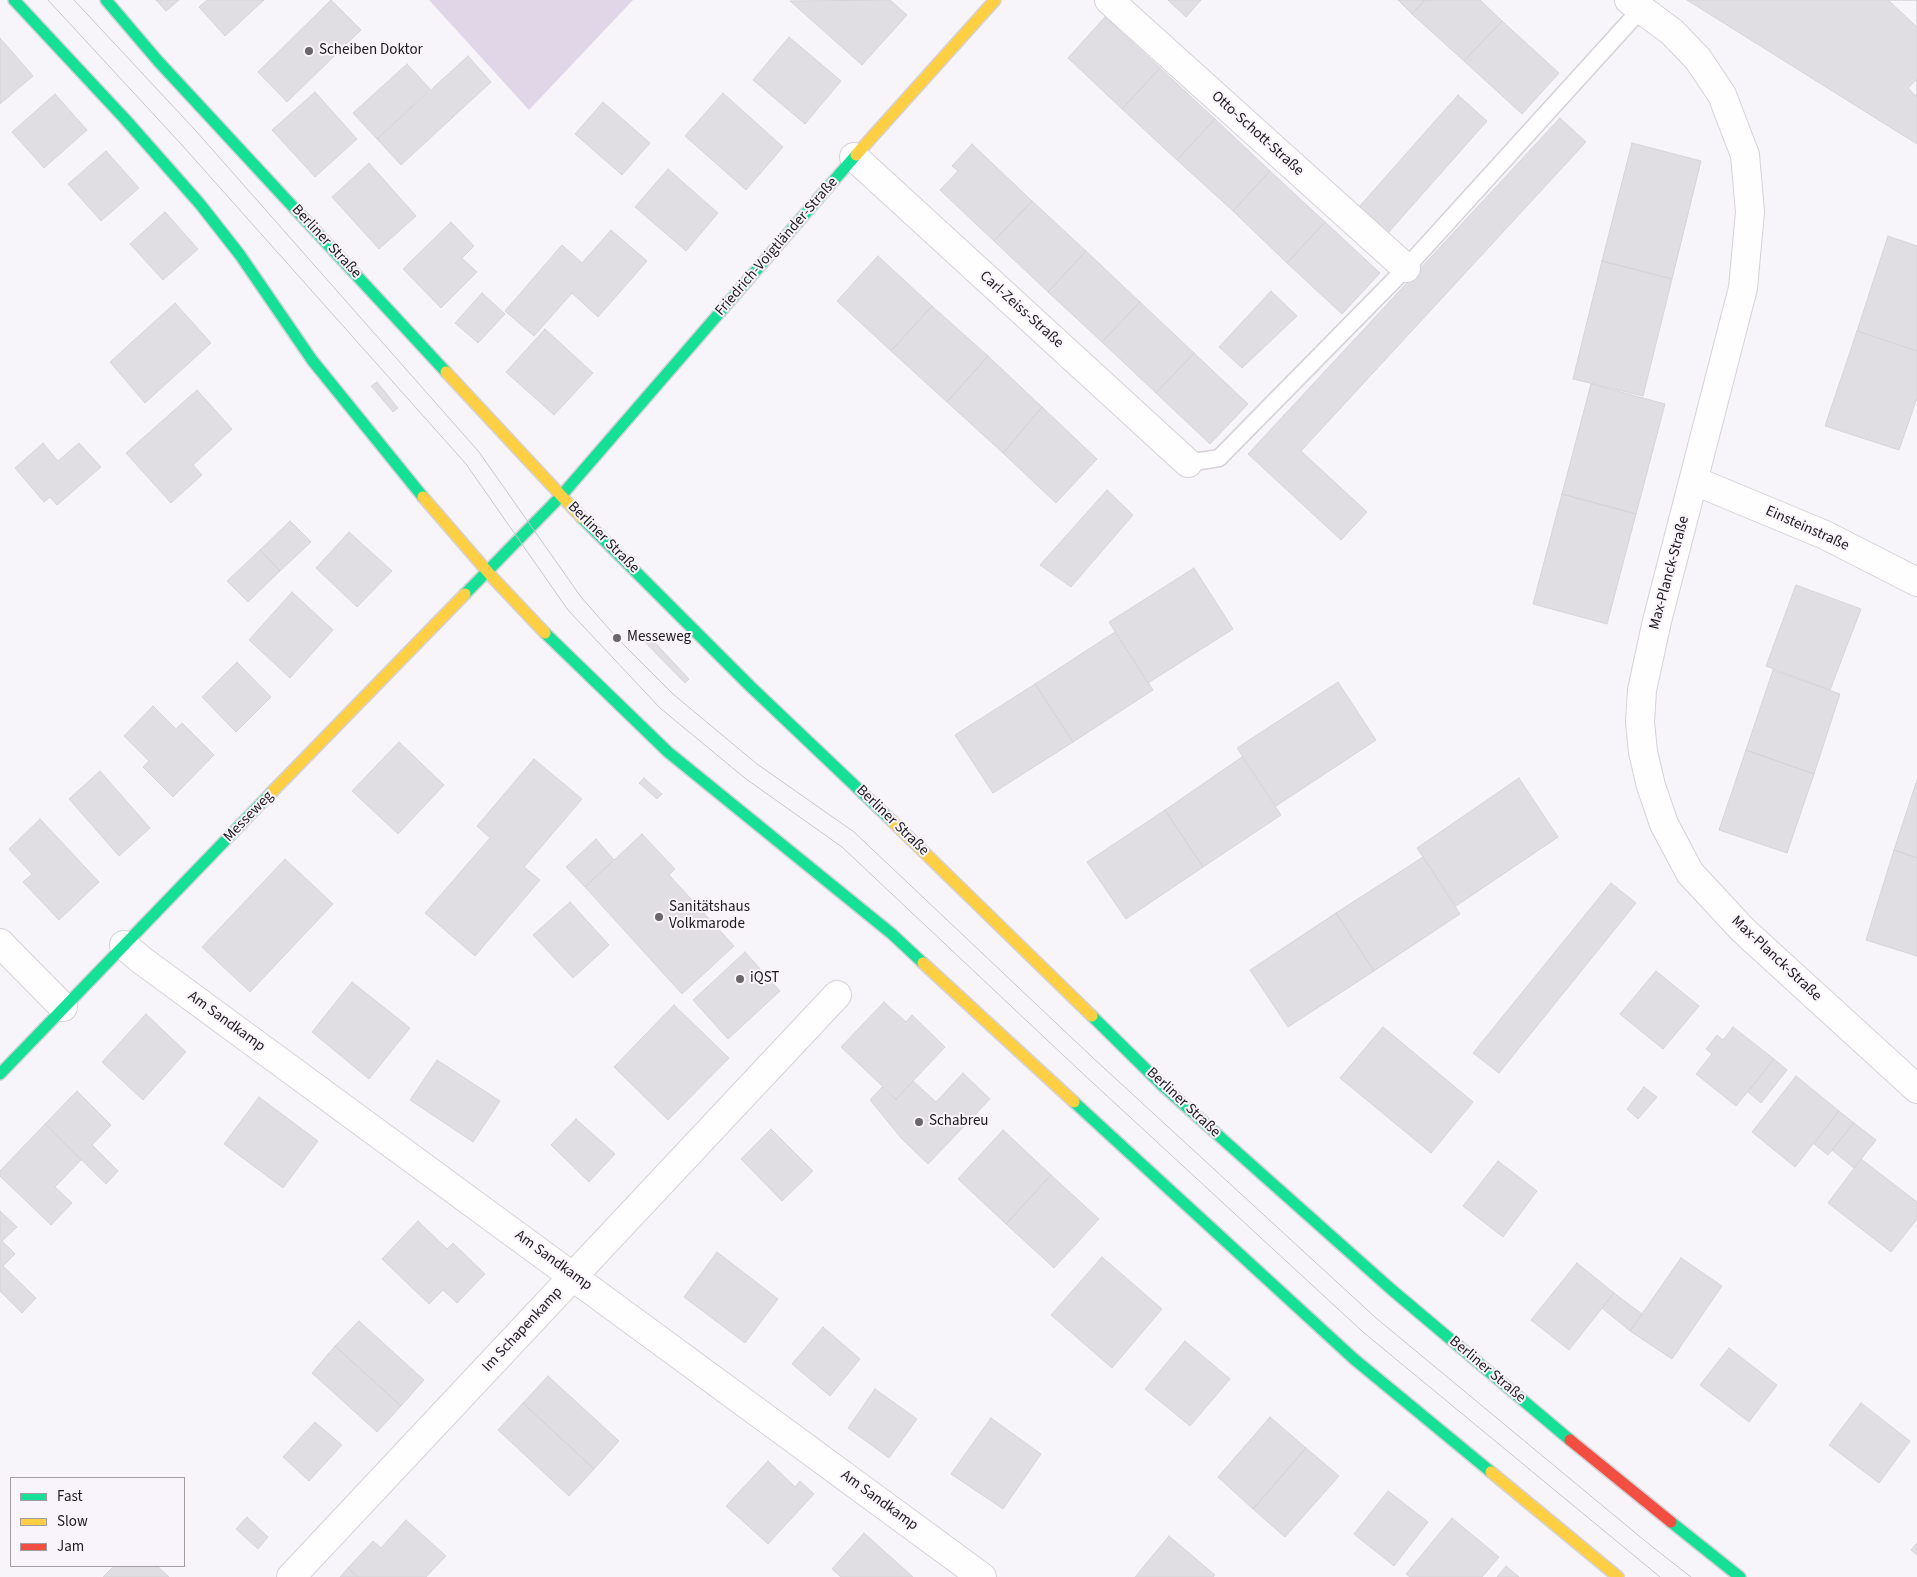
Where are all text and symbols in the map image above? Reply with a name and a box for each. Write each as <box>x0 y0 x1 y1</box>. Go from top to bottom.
place label: Scheiben Doktor <box>319 42 423 60</box>
marker: Scheiben Doktor <box>303 45 315 57</box>
street label: Otto-Schott-Straße <box>1207 88 1307 180</box>
street label: Friedrich-Voigtländer-Straße <box>712 174 842 320</box>
street label: Berliner Straße <box>287 201 365 283</box>
street label: Carl-Zeiss-Straße <box>975 268 1067 352</box>
street label: Berliner Straße <box>563 498 643 578</box>
street label: Einsteinstraße <box>1762 503 1852 555</box>
street label: Max-Planck-Straße <box>1646 514 1694 632</box>
place label: Messeweg <box>627 629 691 647</box>
marker: Messeweg <box>611 632 623 644</box>
street label: Berliner Straße <box>852 782 932 860</box>
street label: Messeweg <box>220 788 278 846</box>
place label: Sanitätshaus Volkmarode <box>669 899 750 934</box>
marker: Sanitätshaus Volkmarode <box>653 911 665 923</box>
street label: Max-Planck-Straße <box>1727 913 1825 1005</box>
place label: iQST <box>750 970 779 988</box>
marker: iQST <box>734 973 746 985</box>
street label: Am Sandkamp <box>184 988 268 1056</box>
street label: Berliner Straße <box>1142 1064 1224 1142</box>
place label: Schabreu <box>929 1113 989 1131</box>
marker: Schabreu <box>913 1116 925 1128</box>
street label: Am Sandkamp <box>511 1227 595 1295</box>
street label: Im Schapenkamp <box>479 1284 567 1376</box>
street label: Berliner Straße <box>1445 1333 1529 1407</box>
street label: Am Sandkamp <box>837 1467 921 1535</box>
legend <box>10 1477 185 1567</box>
text: Fast <box>57 1486 83 1507</box>
text: Slow <box>57 1511 88 1532</box>
text: Jam <box>57 1536 84 1557</box>

